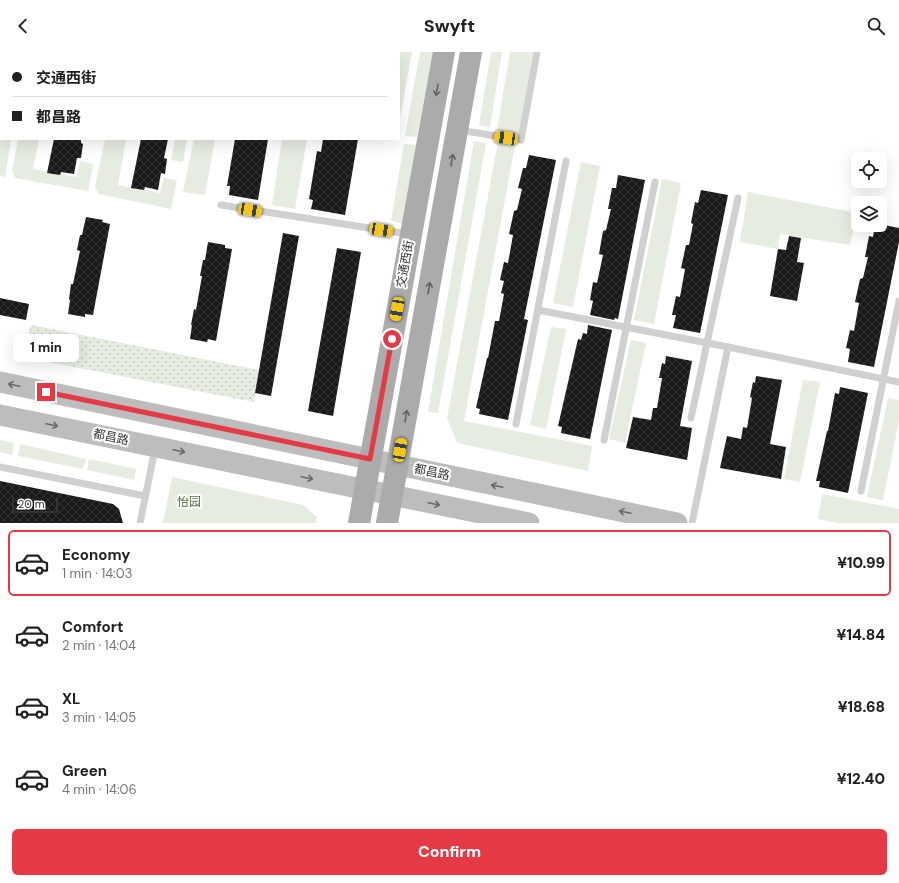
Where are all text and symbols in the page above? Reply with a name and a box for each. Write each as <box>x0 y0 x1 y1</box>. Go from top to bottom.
text: Swyft <box>424 14 475 38</box>
icon: back <box>12 15 34 37</box>
icon: search <box>865 15 887 37</box>
text: 交通西街 <box>36 68 96 88</box>
one-way arrow <box>432 83 440 96</box>
text: 都昌路 <box>36 107 81 127</box>
car <box>493 130 519 146</box>
map controls <box>851 152 887 232</box>
button: locate <box>851 152 887 188</box>
one-way arrow <box>448 154 456 167</box>
button: layers <box>851 196 887 232</box>
car <box>237 202 263 218</box>
car <box>368 222 394 238</box>
street label: 交通西街 <box>393 239 417 289</box>
one-way arrow <box>425 282 433 295</box>
car <box>389 296 405 322</box>
route start <box>383 330 401 348</box>
callout: 1 min <box>13 334 79 362</box>
text: 1 min <box>30 339 62 356</box>
one-way arrow <box>8 381 21 389</box>
route end <box>37 383 55 401</box>
one-way arrow <box>402 409 410 422</box>
one-way arrow <box>45 422 58 430</box>
street label: 都昌路 <box>92 425 130 449</box>
car <box>392 437 408 463</box>
one-way arrow <box>172 448 185 456</box>
street label: 都昌路 <box>413 460 451 484</box>
one-way arrow <box>300 474 313 482</box>
one-way arrow <box>491 481 504 489</box>
park label: 怡园 <box>177 494 201 510</box>
scale bar <box>12 495 58 514</box>
text: 20 m <box>18 497 44 511</box>
one-way arrow <box>427 500 440 508</box>
one-way arrow <box>618 508 631 516</box>
icon: car <box>14 545 50 581</box>
text: Economy <box>62 545 130 565</box>
text: ¥10.99 <box>837 553 885 573</box>
text: 1 min · 14:03 <box>62 565 132 582</box>
icon: car <box>14 617 50 653</box>
text: Comfort <box>62 617 123 637</box>
text: ¥14.84 <box>837 625 885 645</box>
text: 2 min · 14:04 <box>62 637 136 654</box>
icon: car <box>14 689 50 725</box>
text: XL <box>62 689 80 709</box>
text: ¥18.68 <box>838 697 885 717</box>
text: 3 min · 14:05 <box>62 709 136 726</box>
icon: car <box>14 761 50 797</box>
text: Green <box>62 761 107 781</box>
text: ¥12.40 <box>837 769 885 789</box>
text: 4 min · 14:06 <box>62 781 137 798</box>
button: Confirm <box>12 829 887 875</box>

